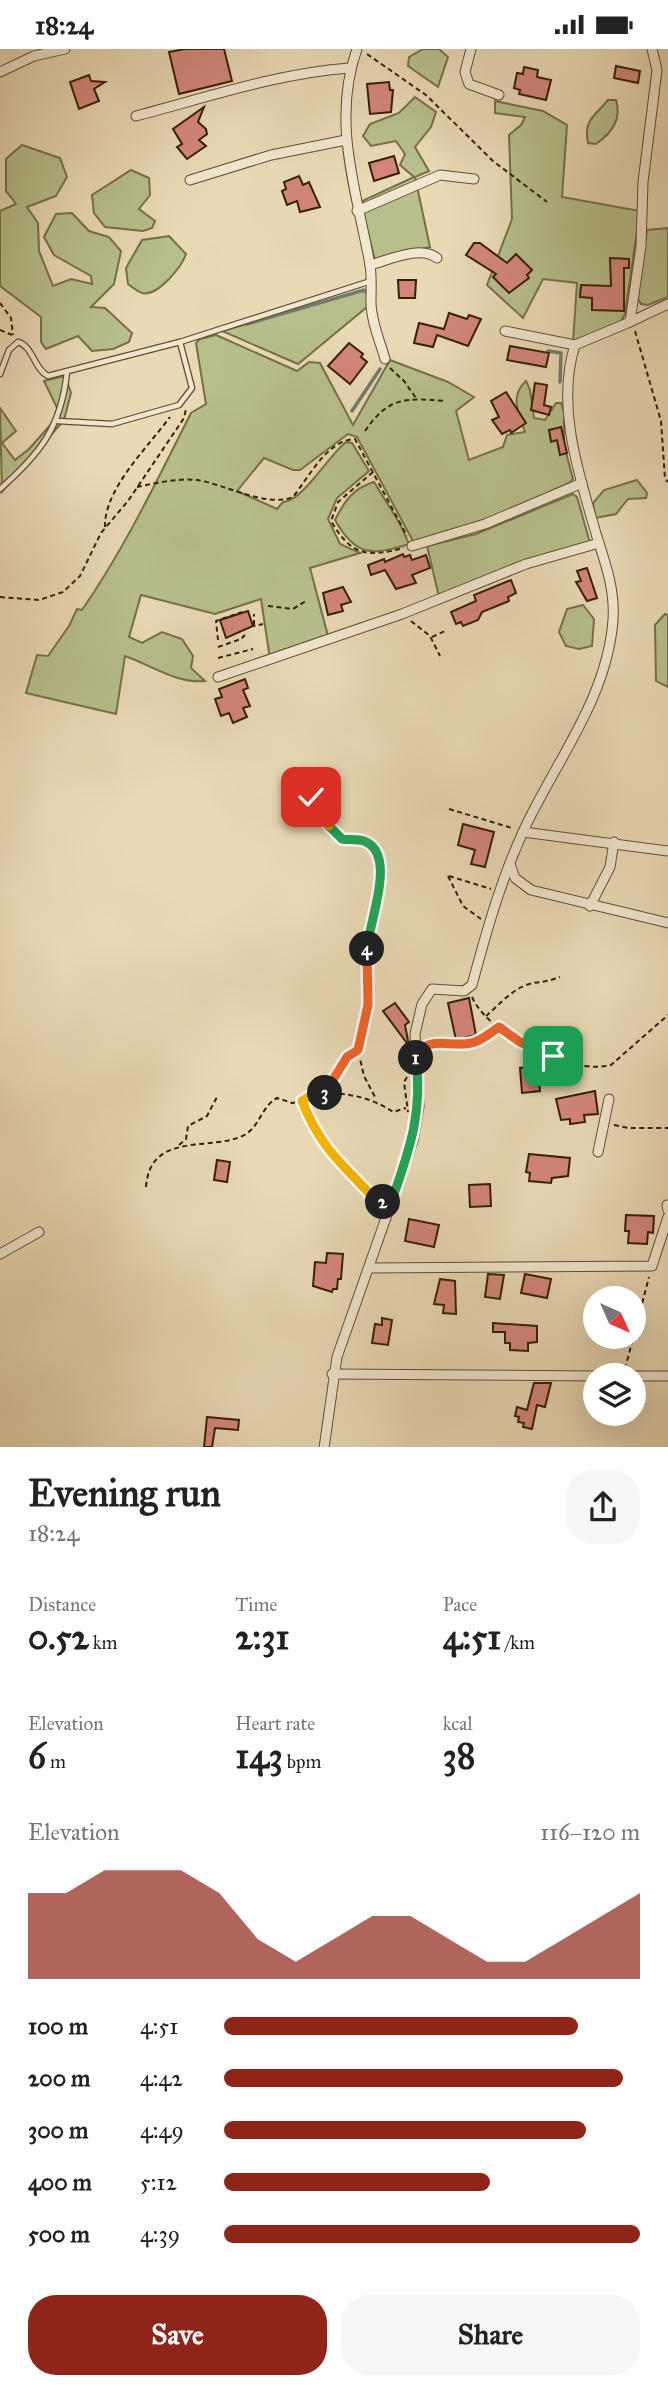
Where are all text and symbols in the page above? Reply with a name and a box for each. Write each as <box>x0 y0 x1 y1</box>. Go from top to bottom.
text: 18:24 <box>35 9 93 41</box>
pin <box>281 767 341 827</box>
icon: check <box>292 778 330 816</box>
pin: 4 <box>350 932 384 967</box>
text: 4 <box>361 937 372 960</box>
pin <box>523 1026 583 1086</box>
icon: arrive <box>534 1037 572 1075</box>
pin: 1 <box>398 1041 434 1075</box>
text: 1 <box>412 1046 419 1069</box>
pin: 3 <box>308 1075 342 1111</box>
text: 3 <box>321 1081 328 1104</box>
pin: 2 <box>366 1185 400 1219</box>
text: 2 <box>378 1190 387 1213</box>
north arrow <box>583 1286 646 1349</box>
map controls <box>583 1286 646 1426</box>
button: layers <box>583 1363 646 1426</box>
text: Evening run <box>28 1470 221 1516</box>
button: share <box>566 1470 640 1544</box>
text: 18:24 <box>28 1519 79 1547</box>
text: Distance <box>28 1593 96 1616</box>
text: Time <box>235 1593 277 1616</box>
text: Pace <box>443 1593 477 1616</box>
text: 0.52 <box>28 1616 89 1659</box>
text: 2:31 <box>235 1616 289 1659</box>
text: 4:51 <box>443 1616 501 1659</box>
text: km <box>89 1631 118 1654</box>
text: /km <box>501 1631 535 1654</box>
text: Elevation <box>28 1712 103 1735</box>
text: Heart rate <box>235 1712 315 1735</box>
text: kcal <box>443 1712 473 1735</box>
text: 6 <box>28 1735 46 1778</box>
text: 143 <box>235 1735 283 1778</box>
text: 38 <box>443 1735 475 1778</box>
text: m <box>46 1750 66 1773</box>
text: bpm <box>283 1750 321 1773</box>
text: Elevation <box>28 1818 119 1846</box>
text: 116–120 m <box>540 1818 640 1846</box>
text: 100 m <box>28 2012 88 2040</box>
text: 4:51 <box>140 2012 178 2040</box>
text: 200 m <box>28 2064 90 2092</box>
text: 4:42 <box>140 2064 183 2092</box>
text: 300 m <box>28 2116 88 2144</box>
text: 4:49 <box>140 2116 184 2144</box>
text: 400 m <box>28 2168 92 2196</box>
text: 5:12 <box>140 2168 177 2196</box>
text: 500 m <box>28 2220 90 2248</box>
text: 4:39 <box>140 2220 180 2248</box>
button: Save <box>28 2295 327 2375</box>
button: Share <box>341 2295 640 2375</box>

